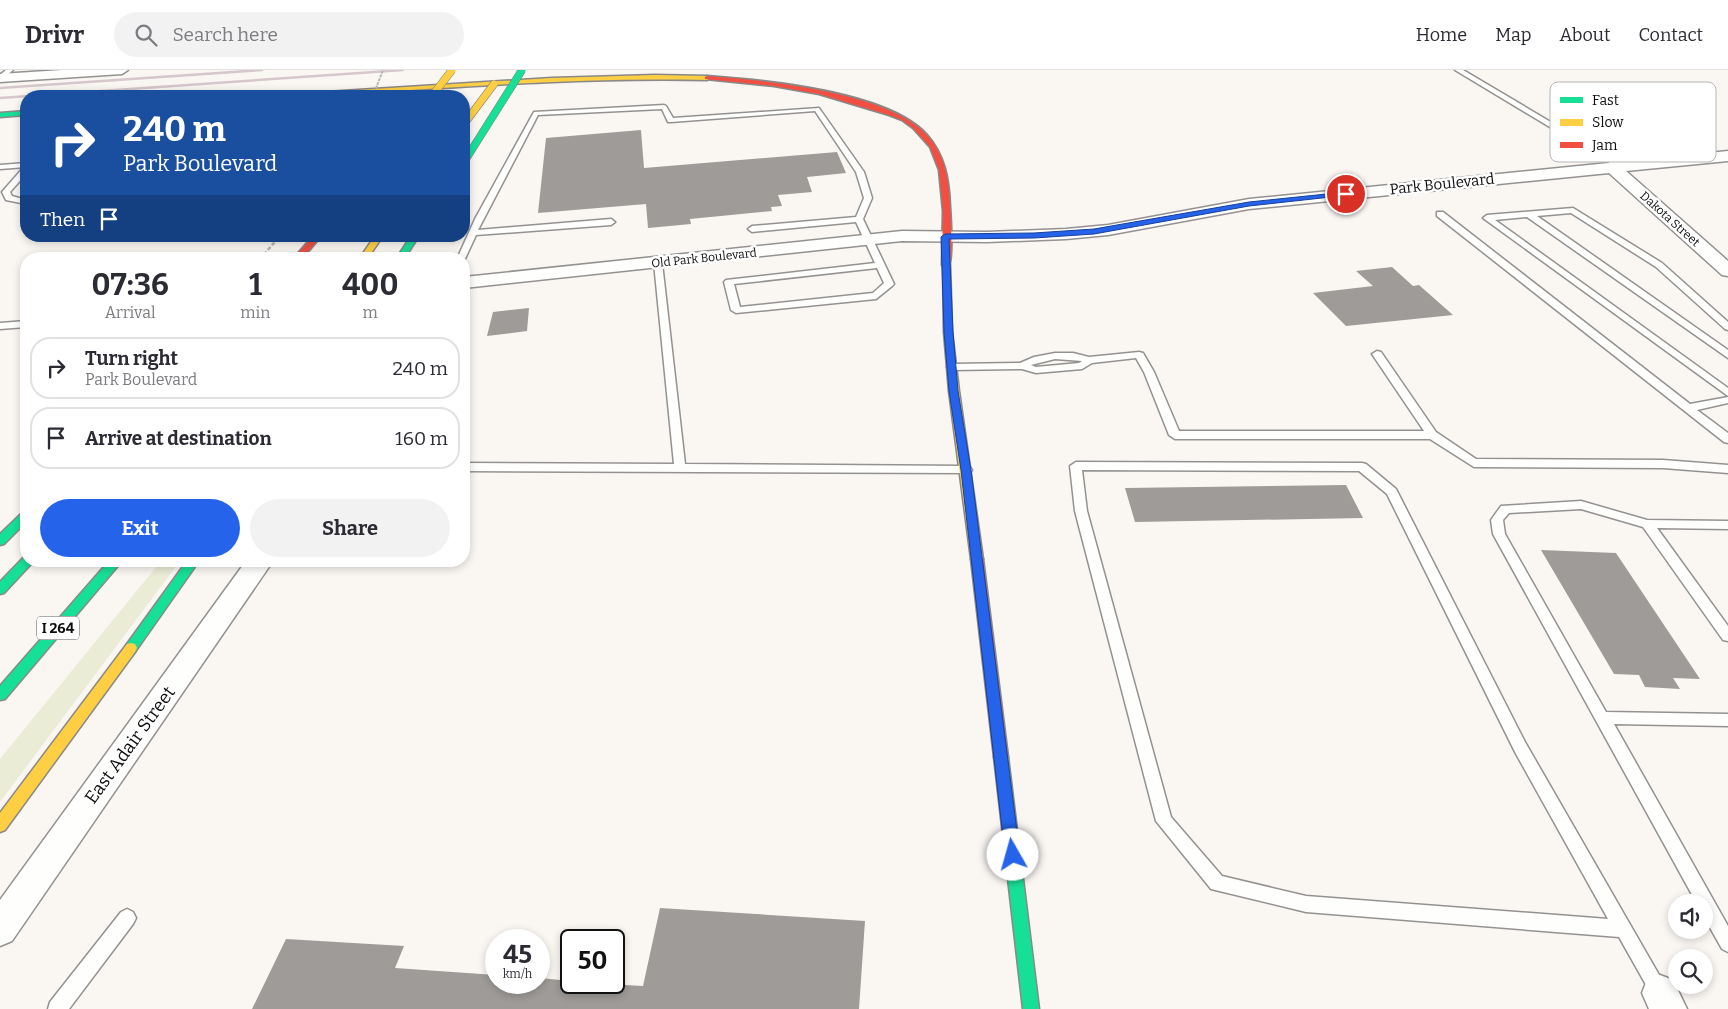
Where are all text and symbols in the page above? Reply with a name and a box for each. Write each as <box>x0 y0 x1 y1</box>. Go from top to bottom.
search box <box>114 12 464 57</box>
text: Drivr <box>25 21 84 49</box>
icon: search <box>132 21 160 49</box>
text: Search here <box>172 23 278 46</box>
text: Home <box>1416 24 1467 46</box>
text: Map <box>1495 24 1531 46</box>
text: About <box>1559 24 1610 46</box>
text: Contact <box>1638 24 1703 46</box>
legend <box>1550 82 1716 162</box>
text: Fast <box>1592 92 1619 109</box>
text: 240 m <box>123 108 226 150</box>
icon: right <box>40 110 105 175</box>
text: Slow <box>1592 114 1624 131</box>
text: Jam <box>1591 137 1618 154</box>
text: Park Boulevard <box>123 150 277 177</box>
street label: Park Boulevard <box>1389 170 1495 198</box>
pin <box>1325 173 1367 215</box>
icon: arrive <box>1332 180 1360 208</box>
street label: Dakota Street <box>1637 189 1703 250</box>
icon: arrive <box>95 205 123 233</box>
text: Then <box>40 208 85 231</box>
street label: Old Park Boulevard <box>651 245 757 271</box>
text: 07:36 <box>92 267 169 303</box>
text: 1 <box>249 267 262 303</box>
text: 400 <box>342 267 398 303</box>
text: Arrival <box>105 303 156 322</box>
text: min <box>240 303 271 322</box>
text: m <box>363 303 378 322</box>
text: Turn right <box>85 347 178 370</box>
icon: right <box>42 354 70 382</box>
text: 240 m <box>392 357 448 380</box>
text: Park Boulevard <box>85 370 197 389</box>
icon: arrive <box>42 424 70 452</box>
text: Arrive at destination <box>85 427 272 450</box>
text: 160 m <box>395 427 448 450</box>
button: Exit <box>40 499 240 557</box>
button: Share <box>250 499 450 557</box>
road number: I 264 <box>37 616 79 640</box>
street label: East Adair Street <box>80 682 180 808</box>
position arrow <box>986 828 1038 880</box>
map controls <box>1668 894 1713 994</box>
button: sound <box>1668 894 1713 939</box>
speed limit sign: 50 <box>560 929 625 994</box>
text: 45 <box>503 940 532 970</box>
button: search <box>1668 949 1713 994</box>
text: km/h <box>503 967 532 981</box>

